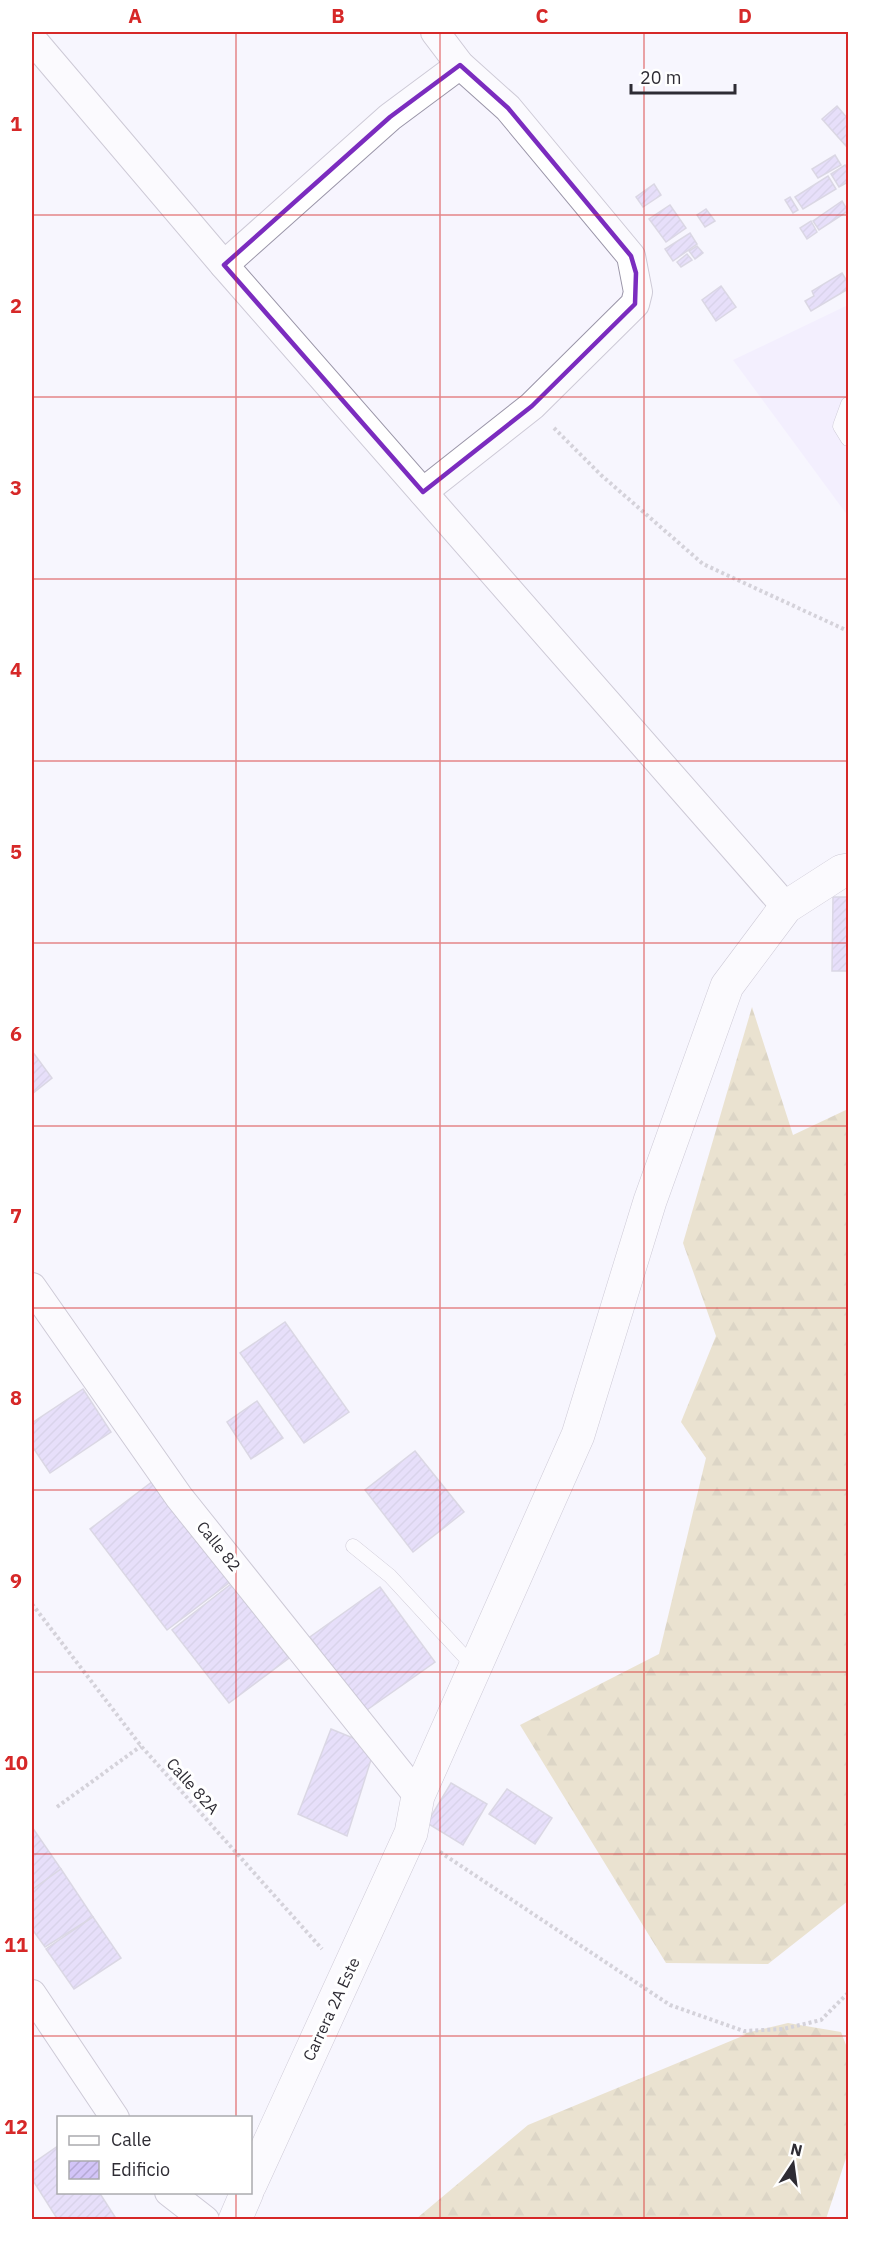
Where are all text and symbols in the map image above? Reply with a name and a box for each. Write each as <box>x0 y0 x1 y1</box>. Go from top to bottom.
text: A <box>128 2 142 29</box>
text: B <box>331 2 345 29</box>
text: C <box>535 2 549 29</box>
text: D <box>738 2 752 29</box>
scale bar <box>631 57 734 95</box>
text: 20 m <box>640 66 682 89</box>
text: 1 <box>10 110 22 137</box>
text: 2 <box>10 292 22 319</box>
text: 3 <box>10 474 22 501</box>
text: 4 <box>10 656 22 683</box>
text: 5 <box>10 838 22 865</box>
text: 6 <box>10 1020 22 1047</box>
text: 7 <box>10 1202 22 1229</box>
text: 8 <box>10 1384 22 1411</box>
street label: Calle 82 <box>193 1517 245 1575</box>
text: 9 <box>10 1567 22 1594</box>
text: 10 <box>4 1749 28 1776</box>
street label: Calle 82A <box>162 1754 224 1818</box>
text: 11 <box>4 1931 28 1958</box>
street label: Carrera 2A Este <box>298 1954 364 2064</box>
text: 12 <box>4 2113 28 2140</box>
legend <box>57 2116 252 2194</box>
text: Calle <box>111 2128 151 2151</box>
north arrow <box>763 2134 823 2194</box>
text: N <box>788 2138 804 2160</box>
text: Edificio <box>111 2158 170 2181</box>

